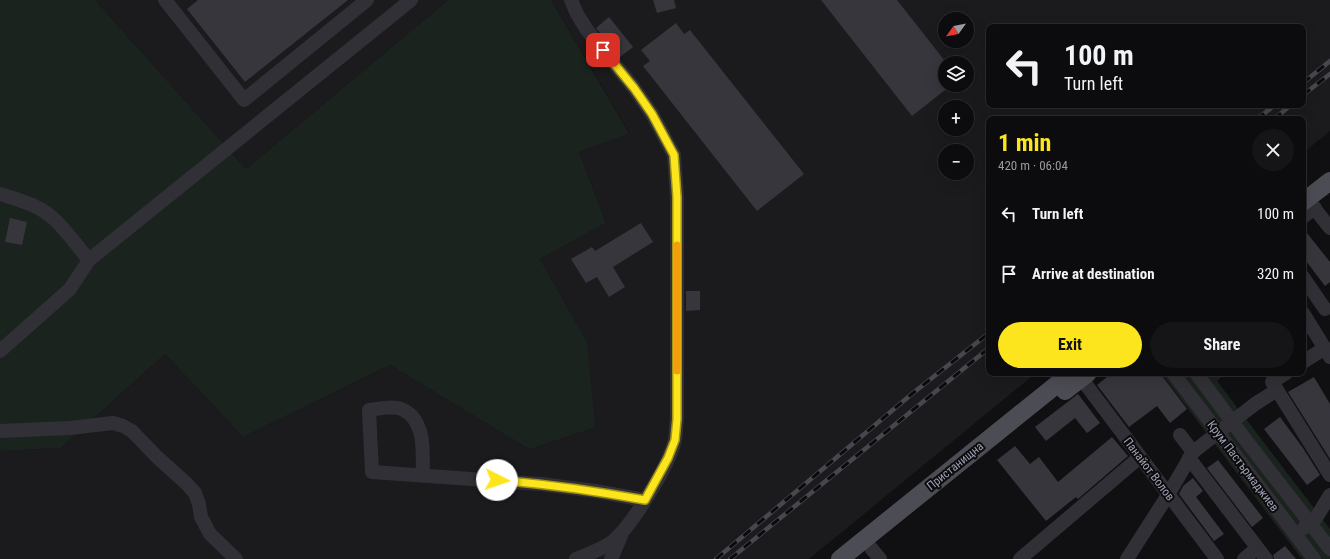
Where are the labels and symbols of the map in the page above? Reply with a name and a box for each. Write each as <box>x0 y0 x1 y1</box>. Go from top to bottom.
north arrow <box>938 12 974 48</box>
pin <box>586 33 620 67</box>
street label: Крум Пастърмаджиев <box>1204 418 1282 514</box>
street label: Панайот Волов <box>1121 435 1177 503</box>
street label: Пристанищна <box>924 439 986 493</box>
position arrow <box>476 459 518 501</box>

